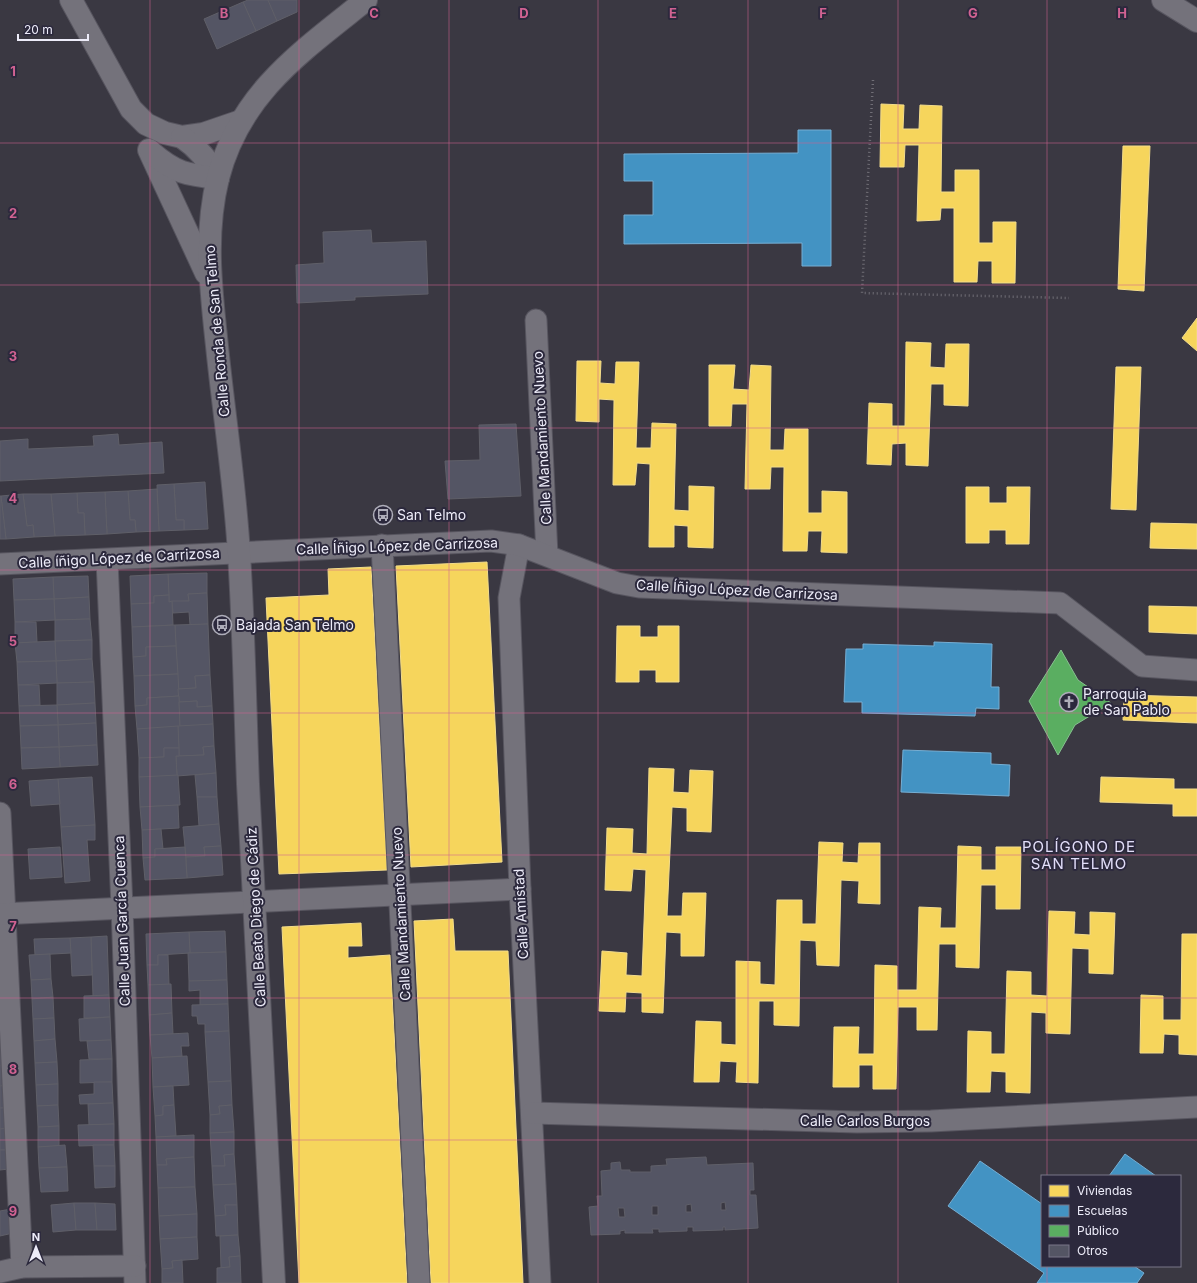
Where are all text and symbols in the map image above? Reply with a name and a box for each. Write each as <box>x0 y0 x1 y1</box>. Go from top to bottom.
text: B <box>220 5 229 21</box>
text: C <box>369 5 379 21</box>
text: D <box>519 5 529 21</box>
text: E <box>669 5 677 21</box>
text: F <box>819 5 827 21</box>
text: G <box>968 5 978 21</box>
text: H <box>1117 5 1127 21</box>
scale bar <box>18 16 88 42</box>
text: 20 m <box>24 22 53 37</box>
text: 1 <box>10 63 16 79</box>
text: 2 <box>9 205 17 221</box>
street label: Calle Ronda de San Telmo <box>201 244 232 418</box>
text: 3 <box>9 348 17 364</box>
street label: Calle Mandamiento Nuevo <box>528 351 555 525</box>
text: 4 <box>9 490 18 506</box>
bus stop icon: San Telmo <box>372 504 394 526</box>
place label: San Telmo <box>397 506 466 523</box>
street label: Calle Íñigo López de Carrizosa <box>296 533 498 558</box>
street label: Calle íñigo López de Carrizosa <box>18 544 220 571</box>
street label: Calle Íñigo López de Carrizosa <box>636 576 838 603</box>
bus stop icon: Bajada San Telmo <box>211 614 233 636</box>
place label: Bajada San Telmo <box>236 616 354 633</box>
text: 5 <box>9 633 17 649</box>
place label: Parroquia de San Pablo <box>1083 685 1170 718</box>
church icon: Parroquia de San Pablo <box>1058 691 1080 713</box>
text: 6 <box>9 776 17 792</box>
street label: Calle Beato Diego de Cádiz <box>242 827 269 1007</box>
street label: Calle Mandamiento Nuevo <box>387 827 414 1001</box>
street label: Calle Juan García Cuenca <box>110 835 133 1007</box>
district label: POLÍGONO DE SAN TELMO <box>1022 837 1136 873</box>
street label: Calle Amistad <box>510 868 531 960</box>
text: 7 <box>9 918 17 934</box>
text: 8 <box>9 1061 17 1077</box>
street label: Calle Carlos Burgos <box>800 1112 930 1129</box>
legend <box>1041 1175 1181 1267</box>
text: Viviendas <box>1077 1183 1132 1198</box>
text: 9 <box>9 1203 17 1219</box>
text: Escuelas <box>1077 1203 1127 1218</box>
text: Público <box>1077 1223 1119 1238</box>
north arrow <box>16 1227 56 1267</box>
text: N <box>32 1230 40 1244</box>
text: Otros <box>1077 1243 1108 1258</box>

